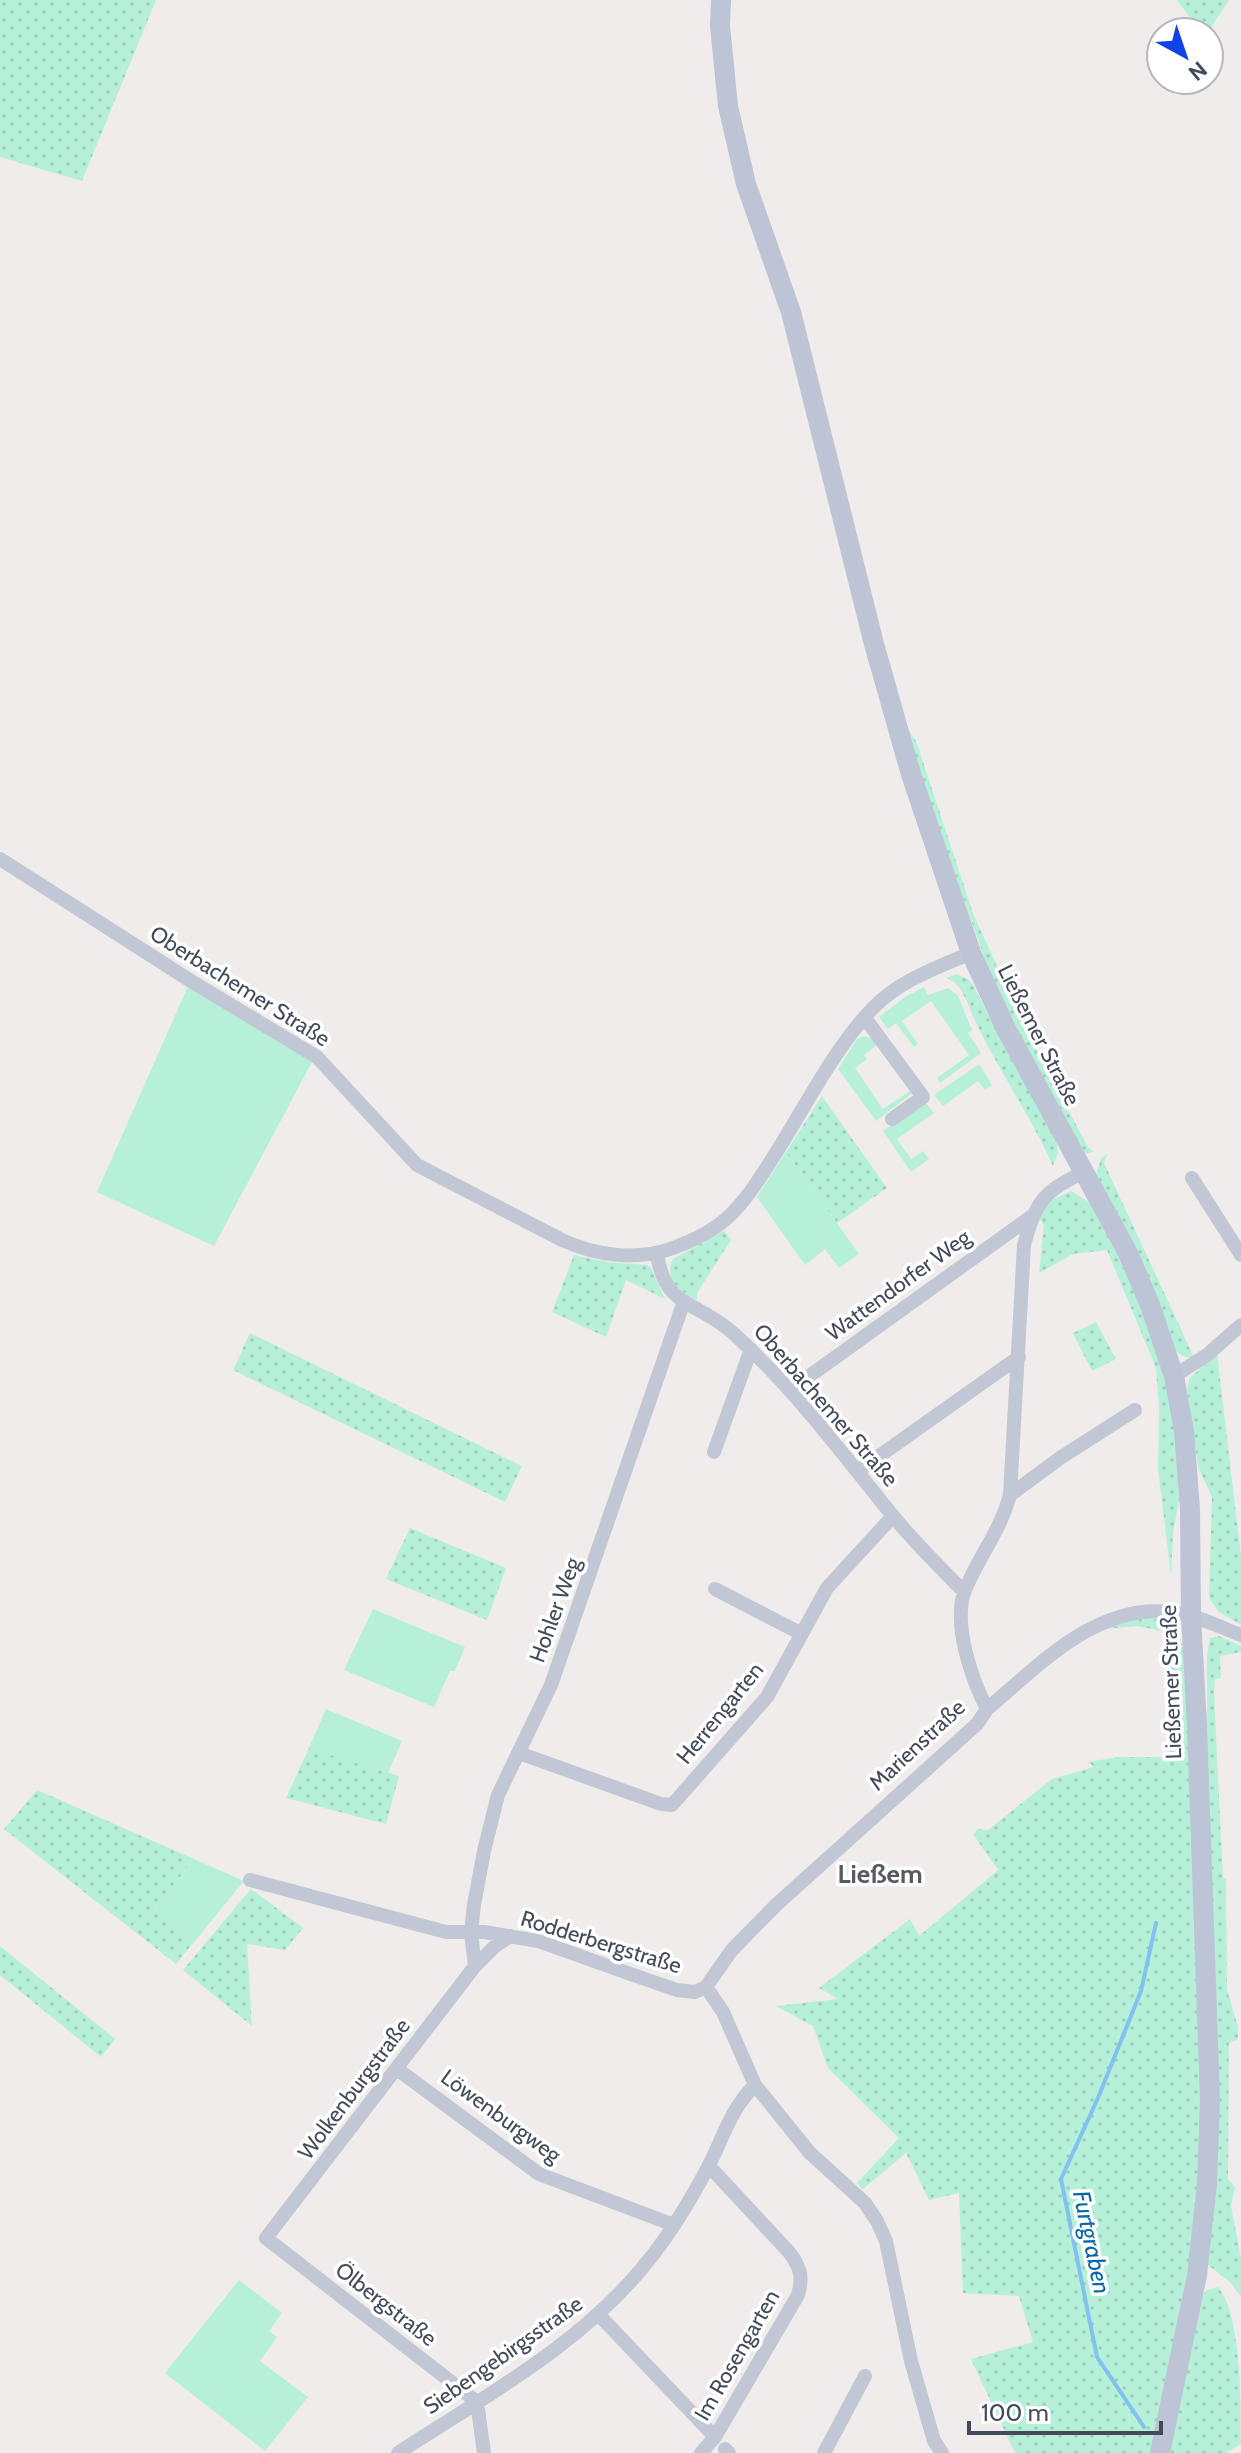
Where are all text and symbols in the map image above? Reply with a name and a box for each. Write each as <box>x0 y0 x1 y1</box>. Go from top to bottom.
north arrow <box>1145 16 1225 96</box>
text: N <box>1183 56 1212 86</box>
street label: Oberbachemer Straße <box>145 920 335 1052</box>
street label: Ließemer Straße <box>992 960 1086 1110</box>
street label: Wattendorfer Weg <box>820 1223 976 1347</box>
street label: Oberbachemer Straße <box>748 1318 904 1492</box>
street label: Hohler Weg <box>524 1553 587 1666</box>
street label: Ließemer Straße <box>1155 1604 1187 1760</box>
street label: Herrengarten <box>671 1657 769 1769</box>
street label: Marienstraße <box>863 1694 971 1796</box>
district label: Ließem <box>838 1858 923 1890</box>
street label: Rodderbergstraße <box>517 1905 685 1979</box>
street label: Wolkenburgstraße <box>292 2013 416 2165</box>
street label: Löwenburgweg <box>436 2063 567 2169</box>
water label: Furtgraben <box>1067 2188 1117 2296</box>
street label: Ölbergstraße <box>330 2256 442 2352</box>
street label: Im Rosengarten <box>689 2285 785 2425</box>
street label: Siebengebirgsstraße <box>418 2290 588 2420</box>
scale bar <box>969 2385 1161 2435</box>
text: 100 m <box>981 2398 1049 2427</box>

